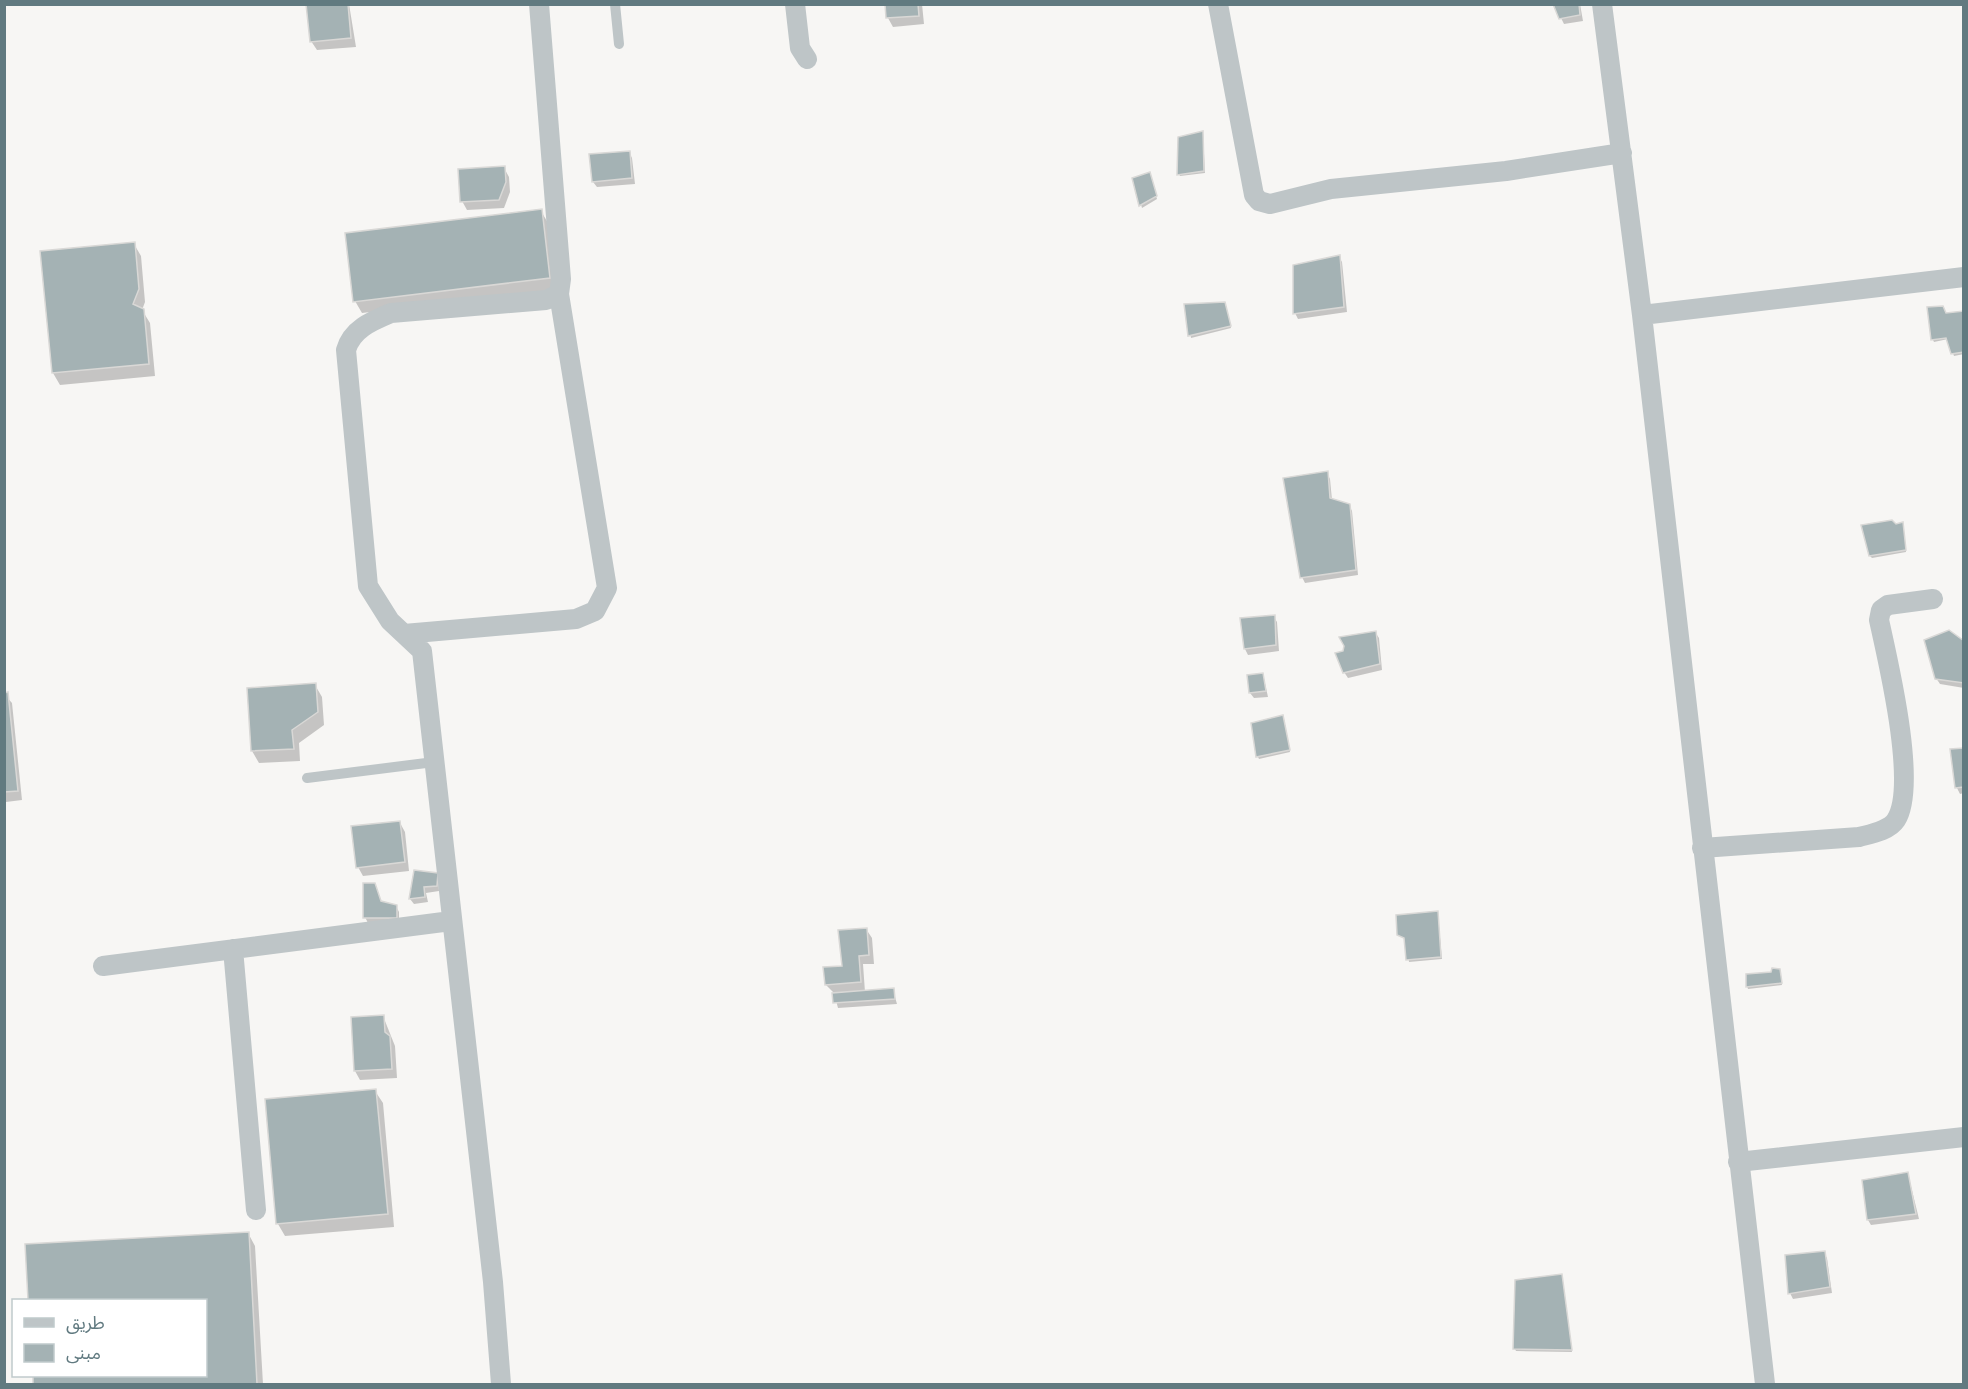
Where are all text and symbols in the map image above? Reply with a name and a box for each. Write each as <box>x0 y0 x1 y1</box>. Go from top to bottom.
legend <box>12 1299 207 1377</box>
text: طريق <box>66 1311 105 1334</box>
text: مبنى <box>66 1341 101 1364</box>

